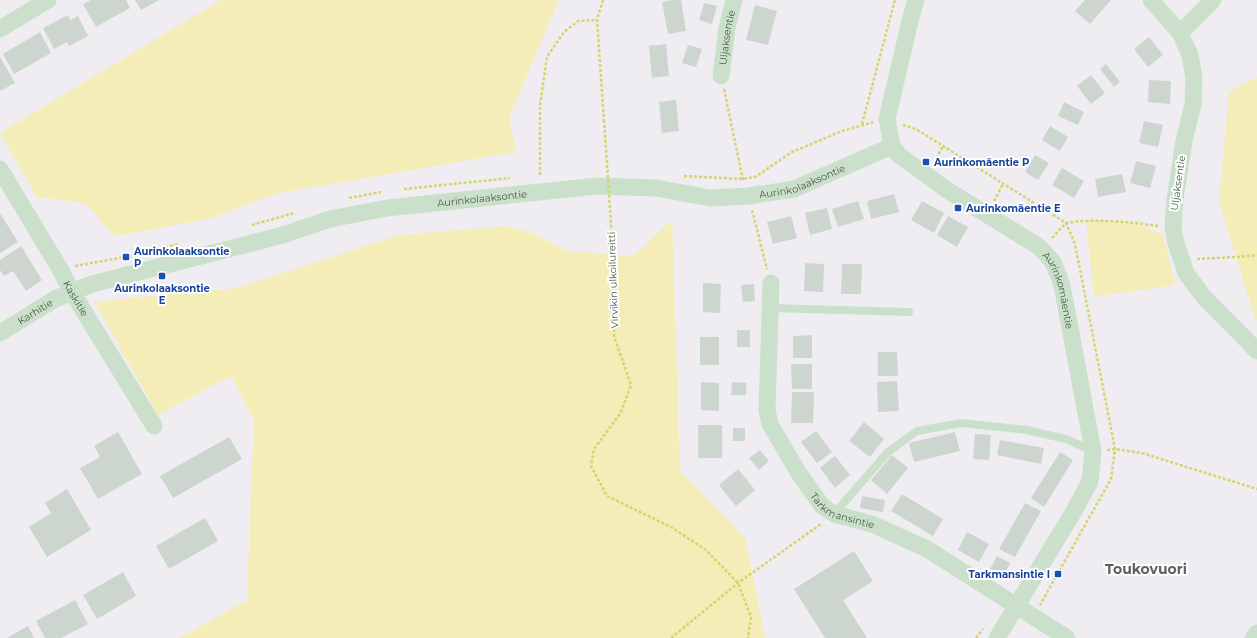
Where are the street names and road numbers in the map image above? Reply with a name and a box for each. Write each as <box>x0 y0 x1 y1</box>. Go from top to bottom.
street label: Uljaksentie <box>716 9 738 66</box>
street label: Uljaksentie <box>1168 155 1188 211</box>
street label: Aurinkolaaksontie <box>758 161 847 201</box>
street label: Aurinkolaaksontie <box>436 187 528 209</box>
street label: Virvikin ulkoilureitti <box>605 232 621 328</box>
street label: Aurinkomäentie <box>1040 249 1077 330</box>
street label: Kaskitie <box>61 278 92 318</box>
street label: Karhitie <box>15 296 55 327</box>
street label: Tarkmansintie <box>808 490 876 531</box>

